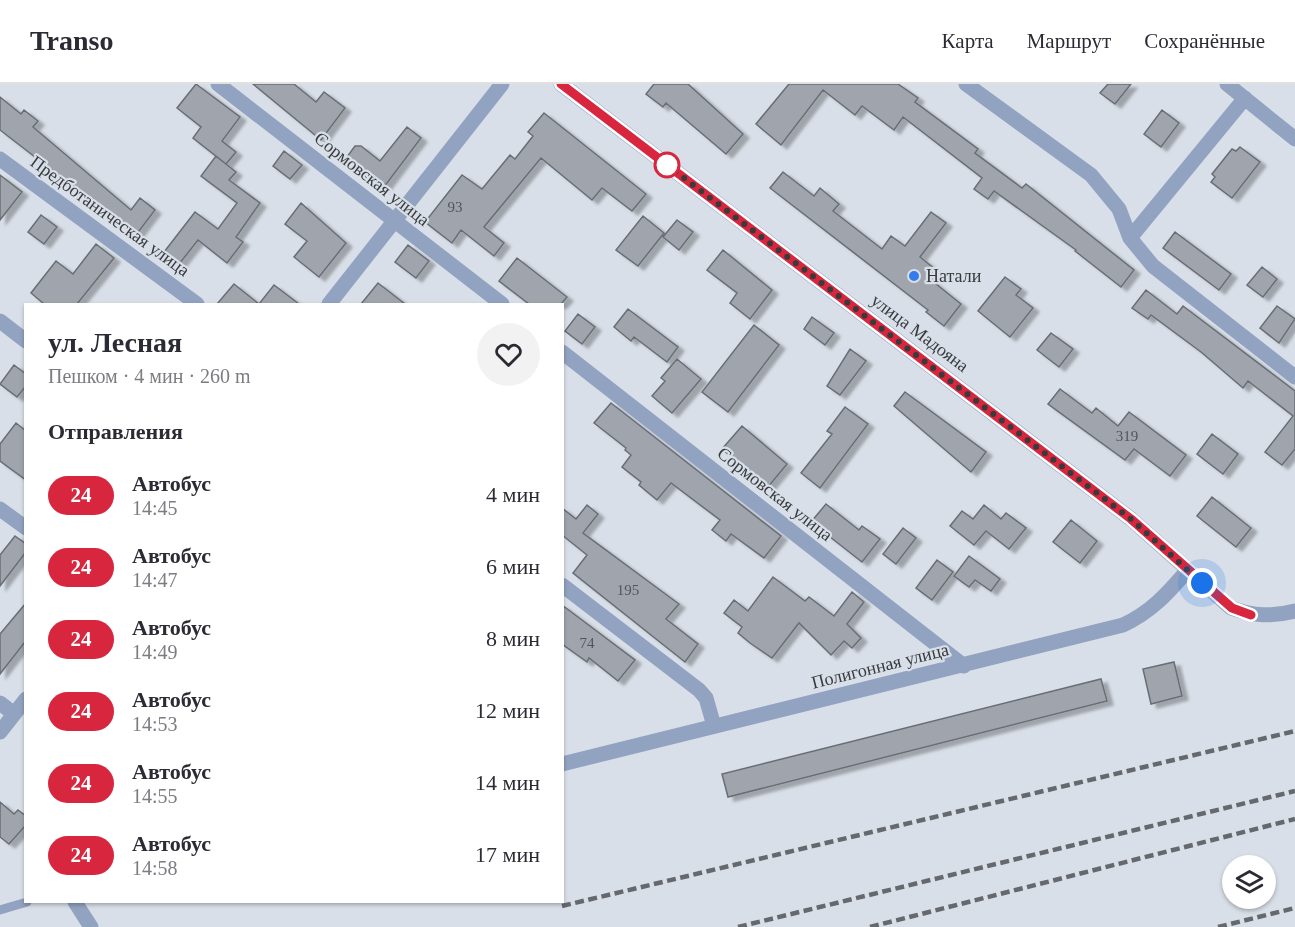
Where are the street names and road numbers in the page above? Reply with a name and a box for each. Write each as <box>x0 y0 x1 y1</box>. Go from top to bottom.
street label: Сормовская улица <box>311 128 433 230</box>
street label: Предботаническая улица <box>27 152 193 280</box>
street label: улица Мадояна <box>867 290 973 376</box>
street label: Сормовская улица <box>714 443 836 545</box>
street label: Полигонная улица <box>809 639 951 693</box>

